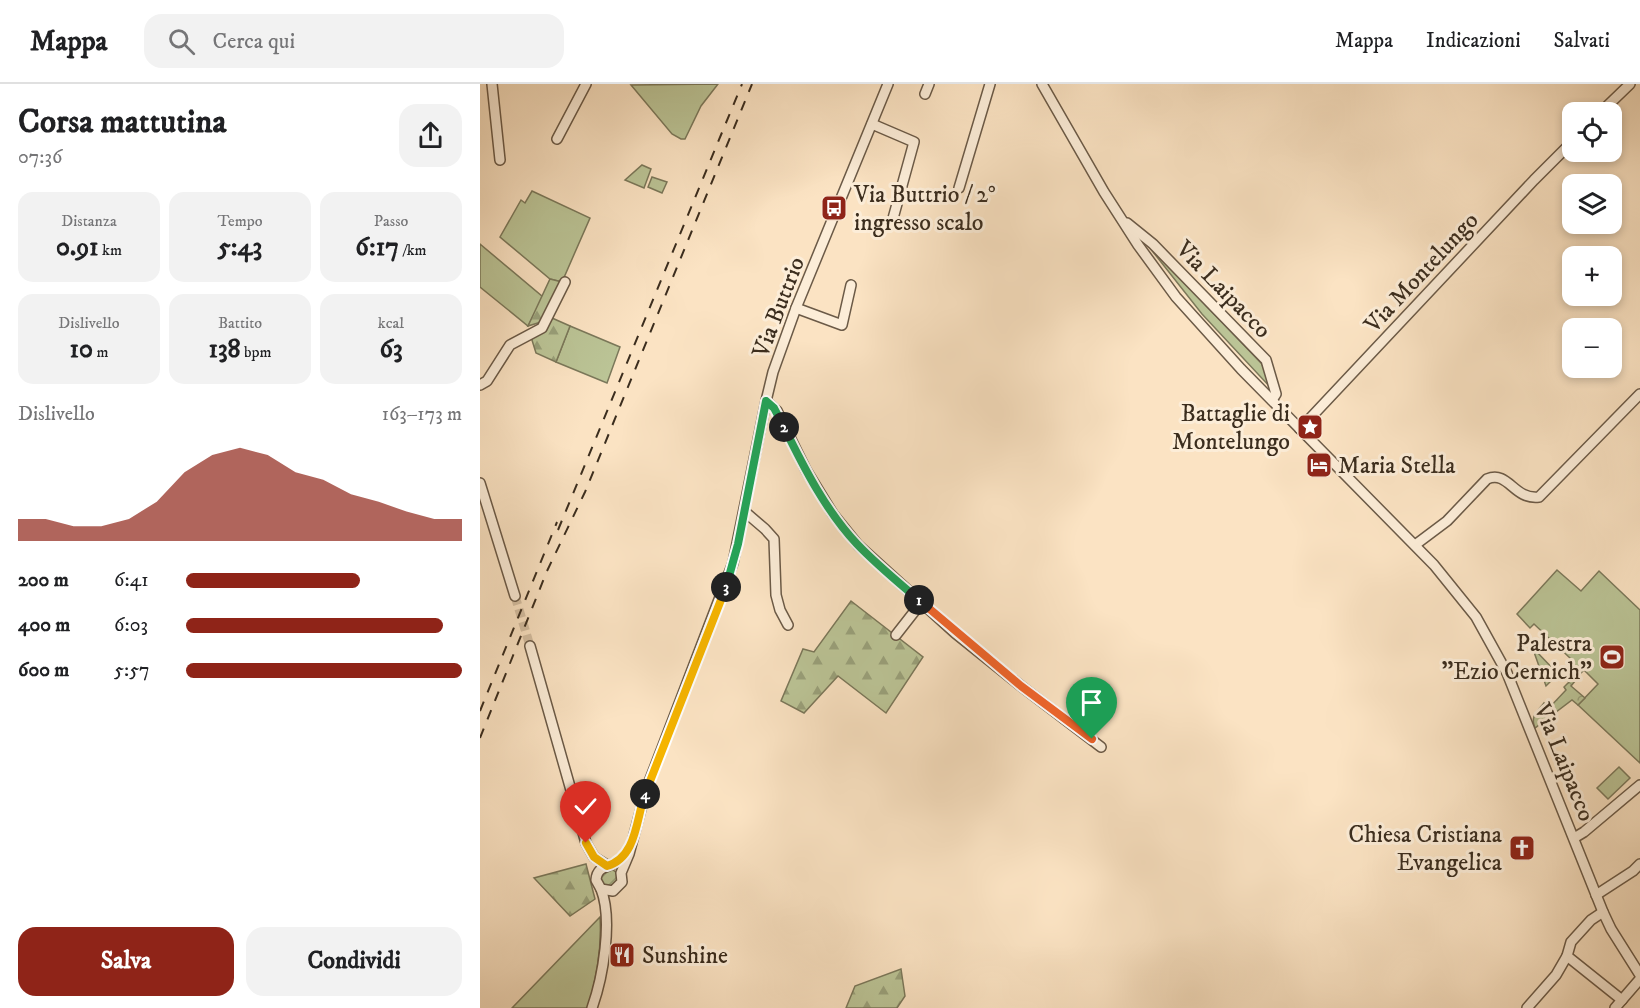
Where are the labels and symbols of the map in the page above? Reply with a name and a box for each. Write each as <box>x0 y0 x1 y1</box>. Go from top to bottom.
place label: Via Buttrio / 2° ingresso scalo <box>853 180 996 238</box>
bus stop icon: Via Buttrio / 2° ingresso scalo <box>819 193 849 223</box>
street label: Via Montelungo <box>1357 206 1485 340</box>
street label: Via Laipacco <box>1168 234 1277 345</box>
street label: Via Buttrio <box>746 253 812 363</box>
place label: Battaglie di Montelungo <box>1172 399 1290 457</box>
pin: 2 <box>769 412 799 442</box>
place icon: Battaglie di Montelungo <box>1295 412 1325 442</box>
hotel icon: Maria Stella <box>1304 450 1334 480</box>
place label: Maria Stella <box>1338 451 1456 481</box>
pin: 3 <box>711 572 741 602</box>
pin: 1 <box>904 585 934 615</box>
place label: Palestra "Ezio Cernich" <box>1441 629 1593 687</box>
sports icon: Palestra "Ezio Cernich" <box>1597 642 1627 672</box>
pin <box>1066 677 1117 739</box>
street label: Via Laipacco <box>1526 698 1601 826</box>
pin: 4 <box>630 779 660 809</box>
pin <box>560 781 611 843</box>
place label: Chiesa Cristiana Evangelica <box>1348 820 1503 878</box>
church icon: Chiesa Cristiana Evangelica <box>1507 833 1537 863</box>
restaurant icon: Sunshine <box>607 940 637 970</box>
place label: Sunshine <box>642 941 728 971</box>

